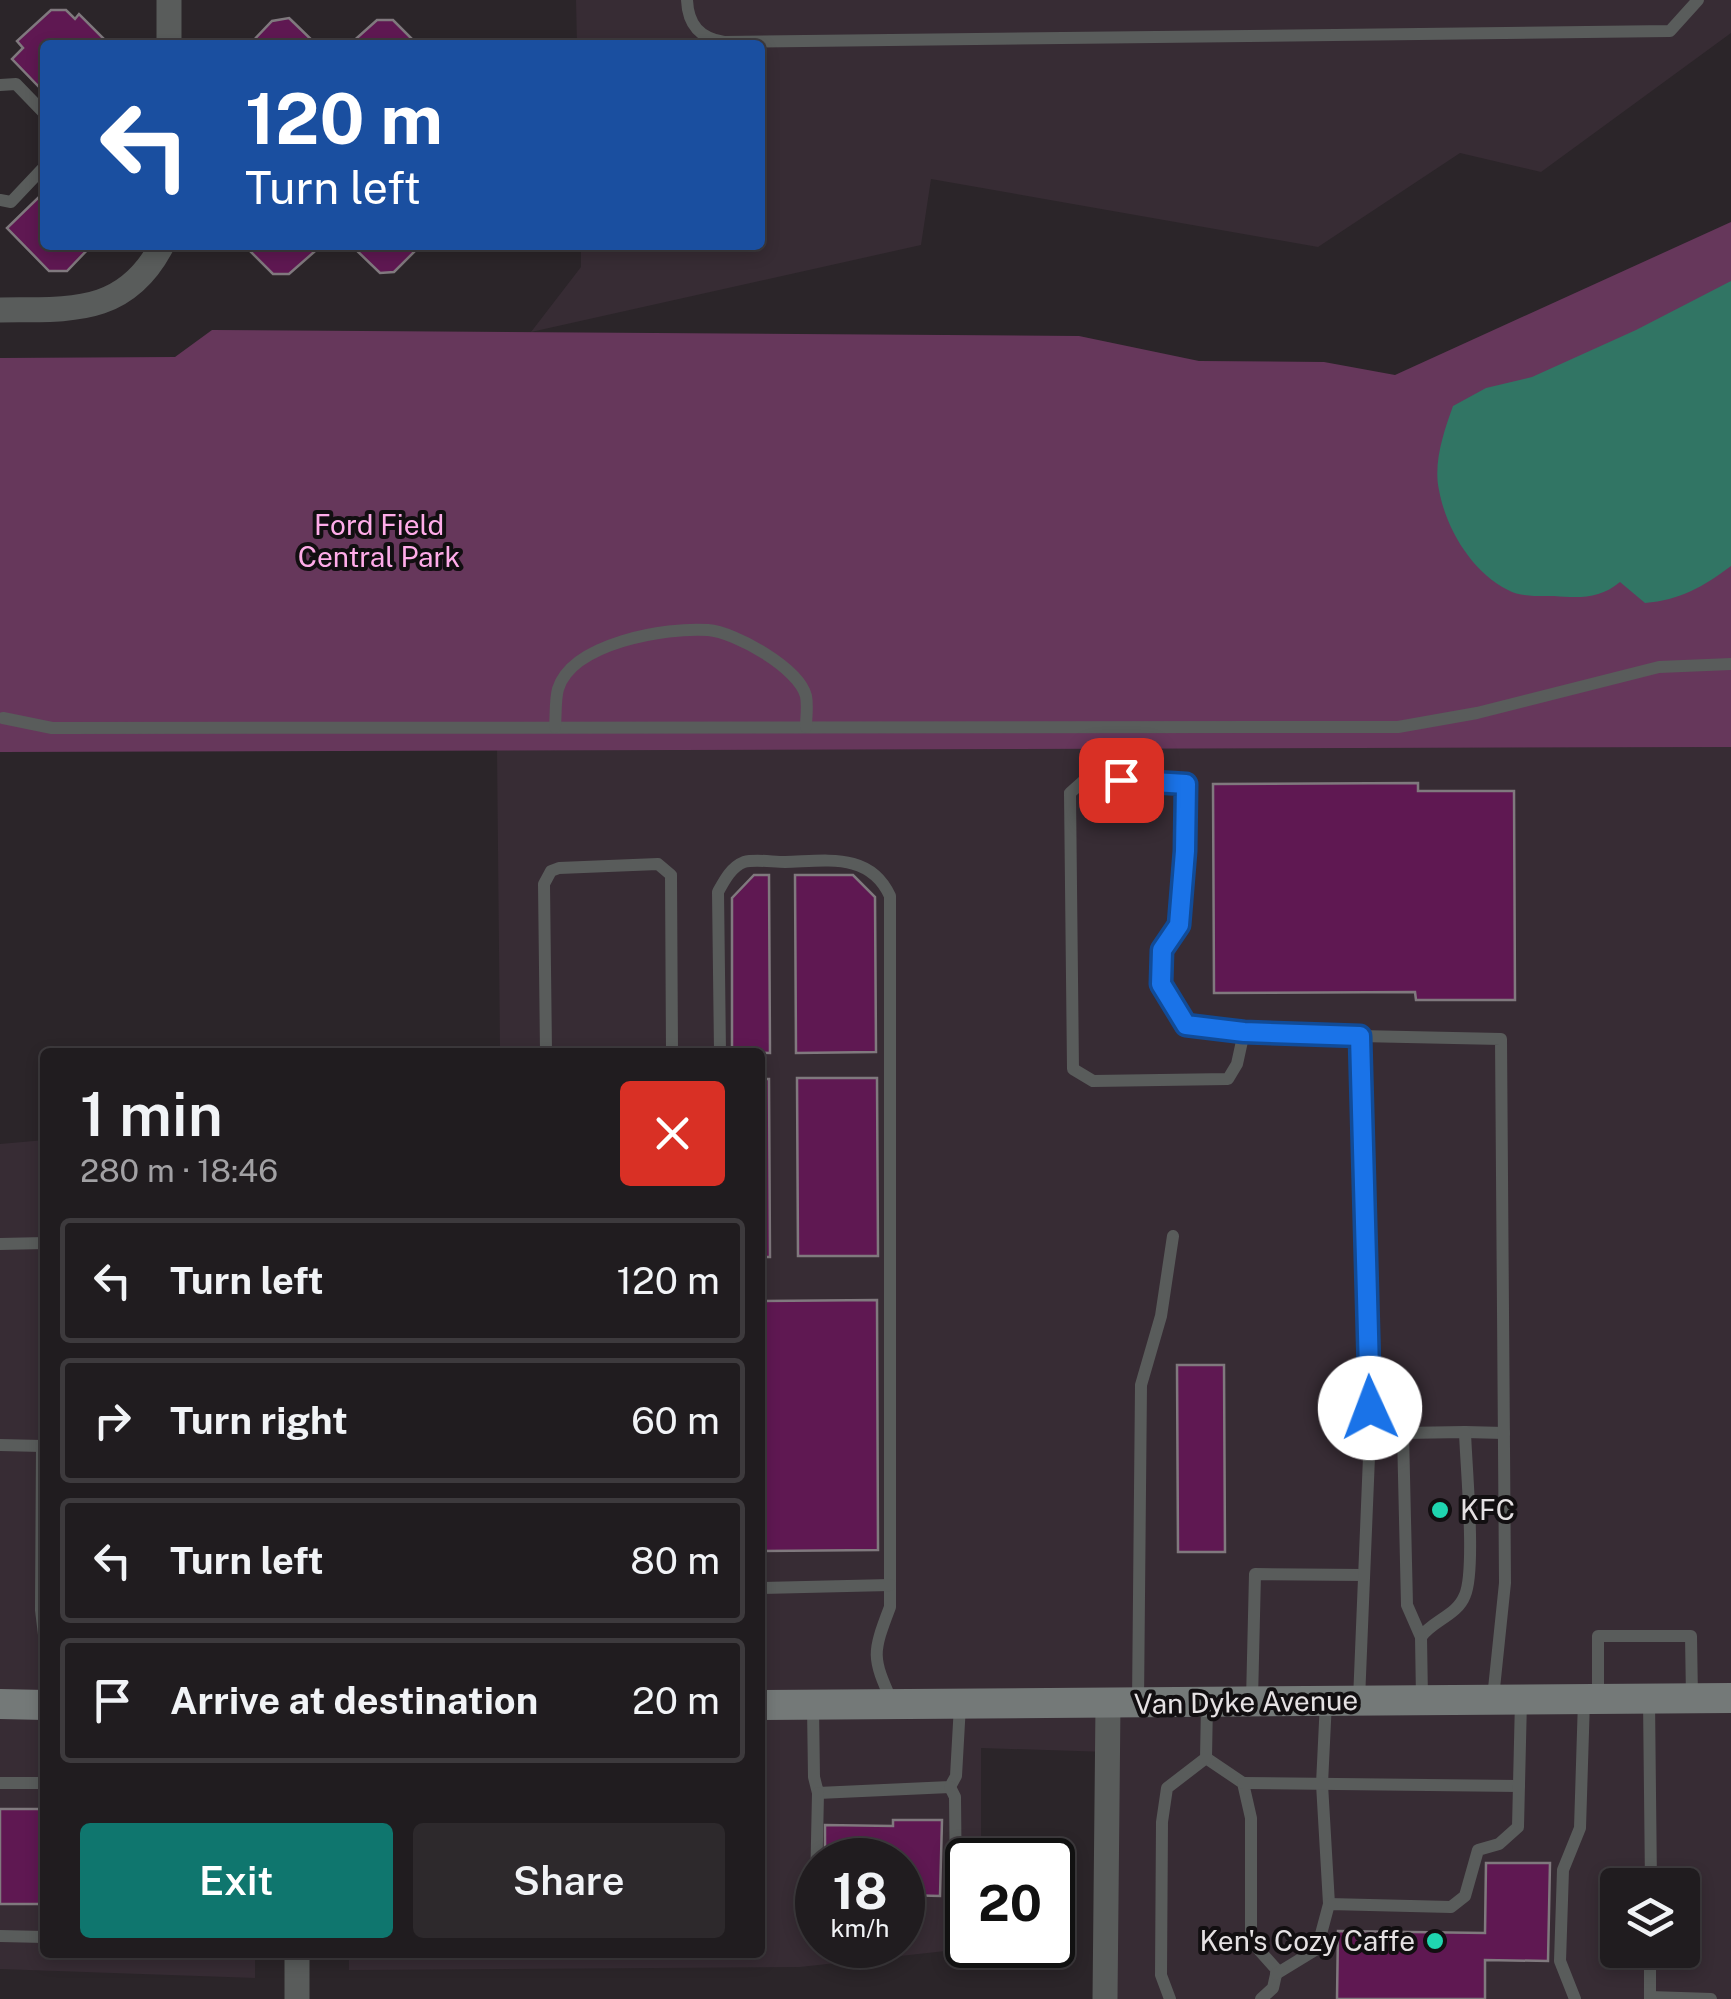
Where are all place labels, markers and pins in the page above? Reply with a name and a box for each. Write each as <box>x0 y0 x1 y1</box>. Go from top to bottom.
pin <box>1079 738 1164 823</box>
place label: KFC <box>1460 1493 1515 1526</box>
marker: KFC <box>1429 1499 1451 1521</box>
place label: Ken's Cozy Caffe <box>1200 1924 1415 1957</box>
marker: Ken's Cozy Caffe <box>1424 1930 1446 1952</box>

